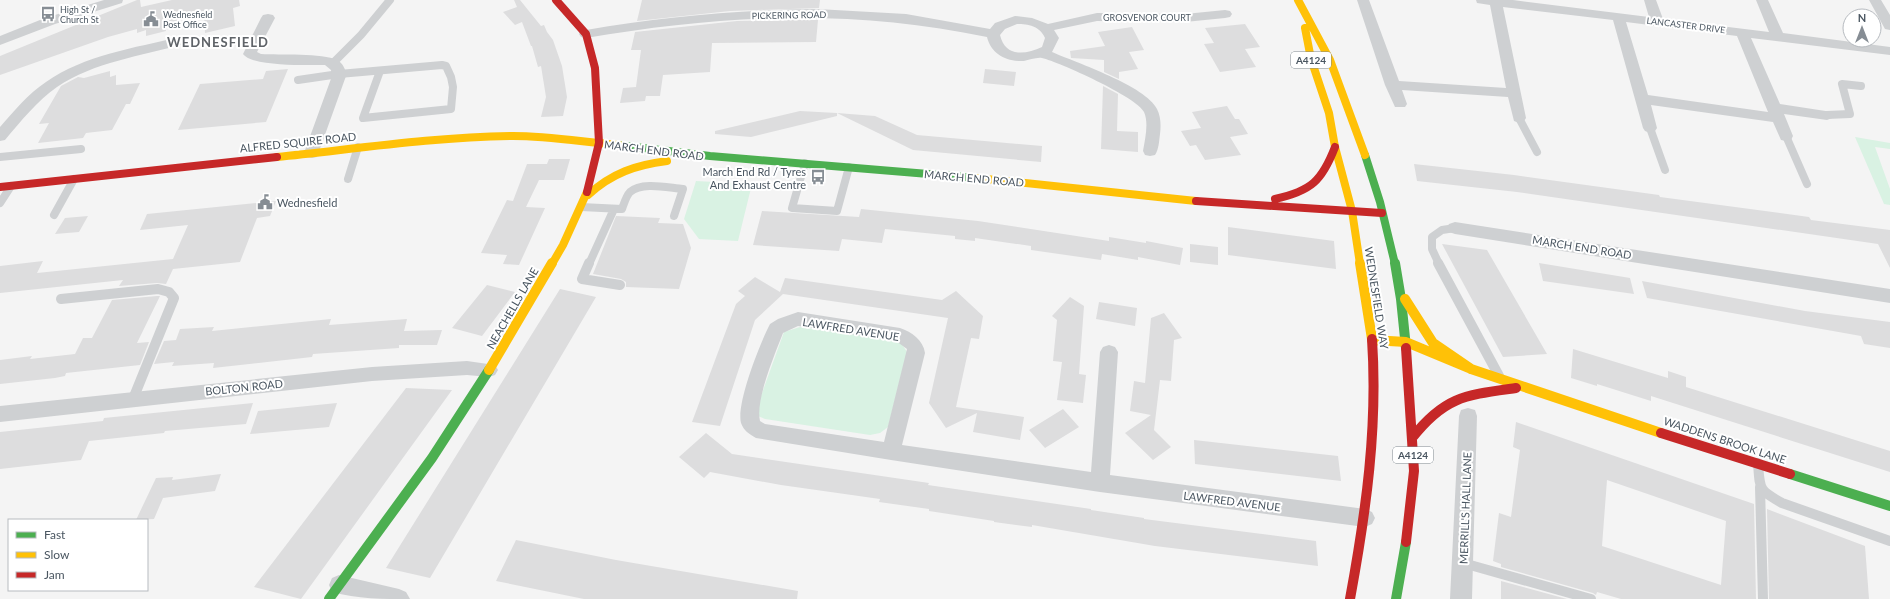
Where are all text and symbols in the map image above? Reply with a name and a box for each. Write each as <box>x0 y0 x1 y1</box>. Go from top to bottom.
place label: High St / Church St <box>60 4 99 25</box>
bus stop icon: High St / Church St <box>39 5 57 23</box>
north arrow <box>1842 8 1882 48</box>
place label: Wednesfield Post Office <box>163 9 212 30</box>
street label: PICKERING ROAD <box>752 9 827 21</box>
public building icon: Wednesfield Post Office <box>142 10 160 28</box>
text: N <box>1858 11 1866 24</box>
street label: GROSVENOR COURT <box>1103 12 1192 23</box>
street label: LANCASTER DRIVE <box>1646 15 1726 35</box>
district label: WEDNESFIELD <box>167 34 269 50</box>
road number: A4124 <box>1291 52 1331 68</box>
street label: ALFRED SQUIRE ROAD <box>239 129 357 155</box>
street label: MARCH END ROAD <box>603 137 705 163</box>
place label: March End Rd / Tyres And Exhaust Centre <box>703 165 806 191</box>
street label: MARCH END ROAD <box>924 167 1024 189</box>
bus stop icon: March End Rd / Tyres And Exhaust Centre <box>809 168 827 186</box>
public building icon: Wednesfield <box>256 193 274 211</box>
place label: Wednesfield <box>277 196 337 209</box>
street label: MARCH END ROAD <box>1531 233 1633 261</box>
street label: WEDNESFIELD WAY <box>1362 246 1392 350</box>
street label: NEACHELLS LANE <box>483 265 541 351</box>
street label: LAWFRED AVENUE <box>802 315 900 343</box>
street label: BOLTON ROAD <box>205 376 283 398</box>
street label: WADDENS BROOK LANE <box>1662 414 1788 466</box>
road number: A4124 <box>1393 447 1433 463</box>
street label: MERRILL'S HALL LANE <box>1457 452 1473 564</box>
street label: LAWFRED AVENUE <box>1183 489 1281 513</box>
legend <box>8 519 148 591</box>
text: Fast <box>44 527 66 542</box>
text: Slow <box>44 547 70 562</box>
text: Jam <box>44 567 65 582</box>

